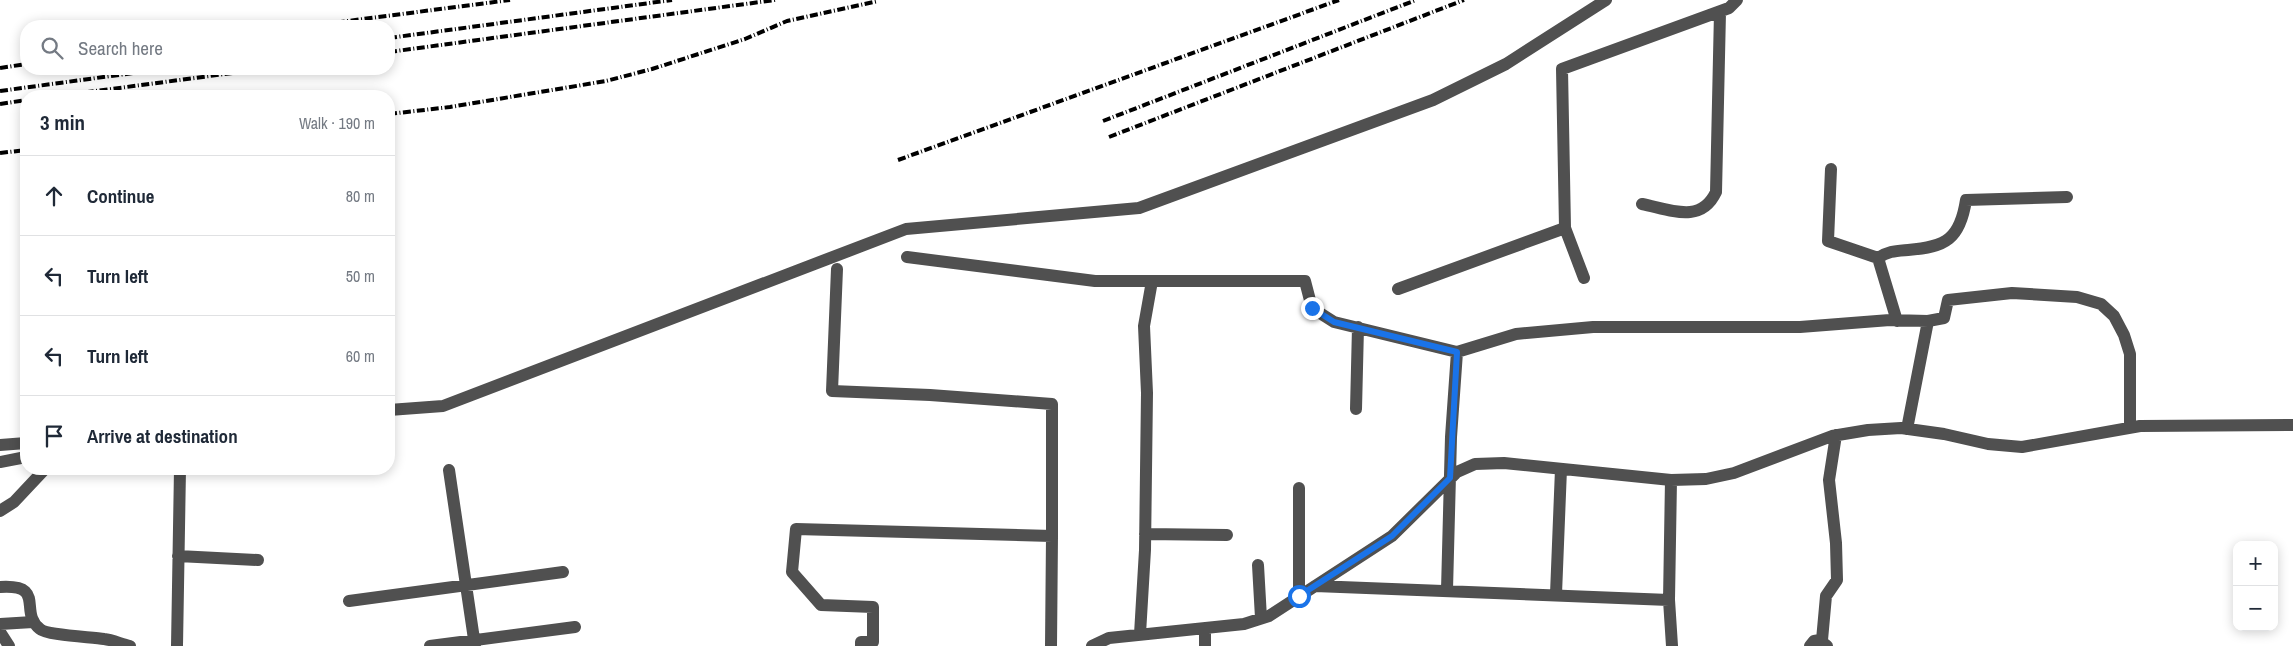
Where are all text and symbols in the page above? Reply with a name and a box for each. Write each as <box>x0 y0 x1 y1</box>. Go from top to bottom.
search box <box>20 20 395 75</box>
icon: search <box>38 34 66 62</box>
text: Search here <box>78 35 163 61</box>
text: 3 min <box>40 108 85 137</box>
text: Walk · 190 m <box>299 112 375 134</box>
icon: ahead <box>40 182 68 210</box>
text: Continue <box>87 183 155 209</box>
text: 80 m <box>346 185 375 207</box>
icon: left <box>40 262 68 290</box>
text: Turn left <box>87 263 148 289</box>
text: 50 m <box>346 265 375 287</box>
route end <box>1301 297 1324 320</box>
icon: left <box>40 342 68 370</box>
text: Turn left <box>87 343 148 369</box>
text: 60 m <box>346 345 375 367</box>
icon: arrive <box>40 422 68 450</box>
text: Arrive at destination <box>87 423 238 449</box>
map controls <box>2233 541 2278 631</box>
button: + <box>2233 541 2278 586</box>
route start <box>1288 585 1311 608</box>
button: − <box>2233 586 2278 631</box>

